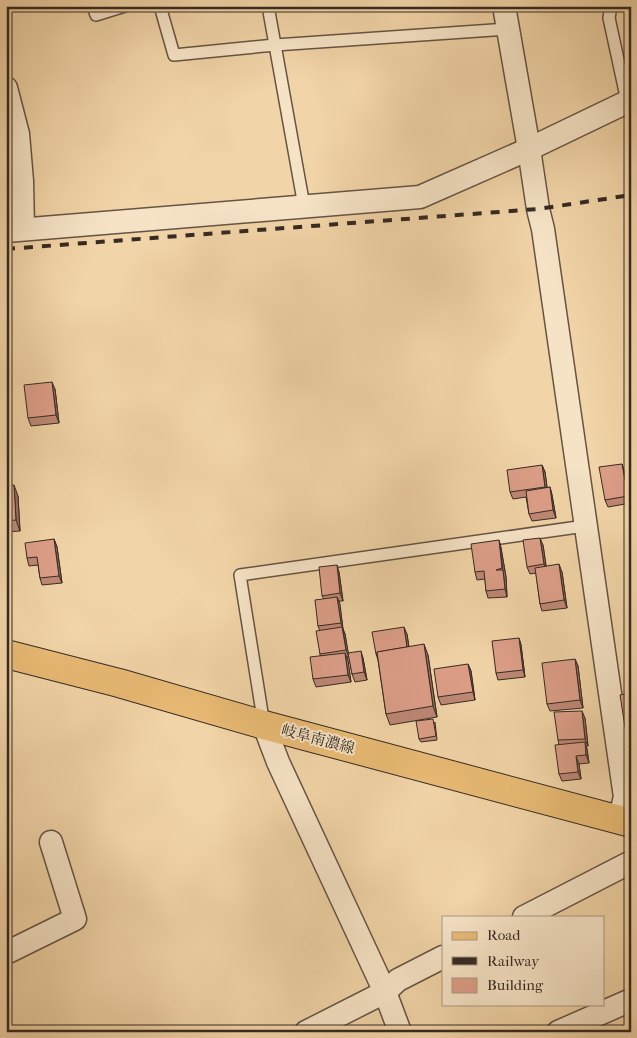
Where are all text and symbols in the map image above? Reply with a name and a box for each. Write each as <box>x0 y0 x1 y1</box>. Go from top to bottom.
street label: 岐阜南濃線 <box>279 721 357 757</box>
legend <box>442 916 604 1006</box>
text: Road <box>487 926 521 944</box>
text: Railway <box>487 952 540 970</box>
text: Building <box>487 976 544 994</box>

